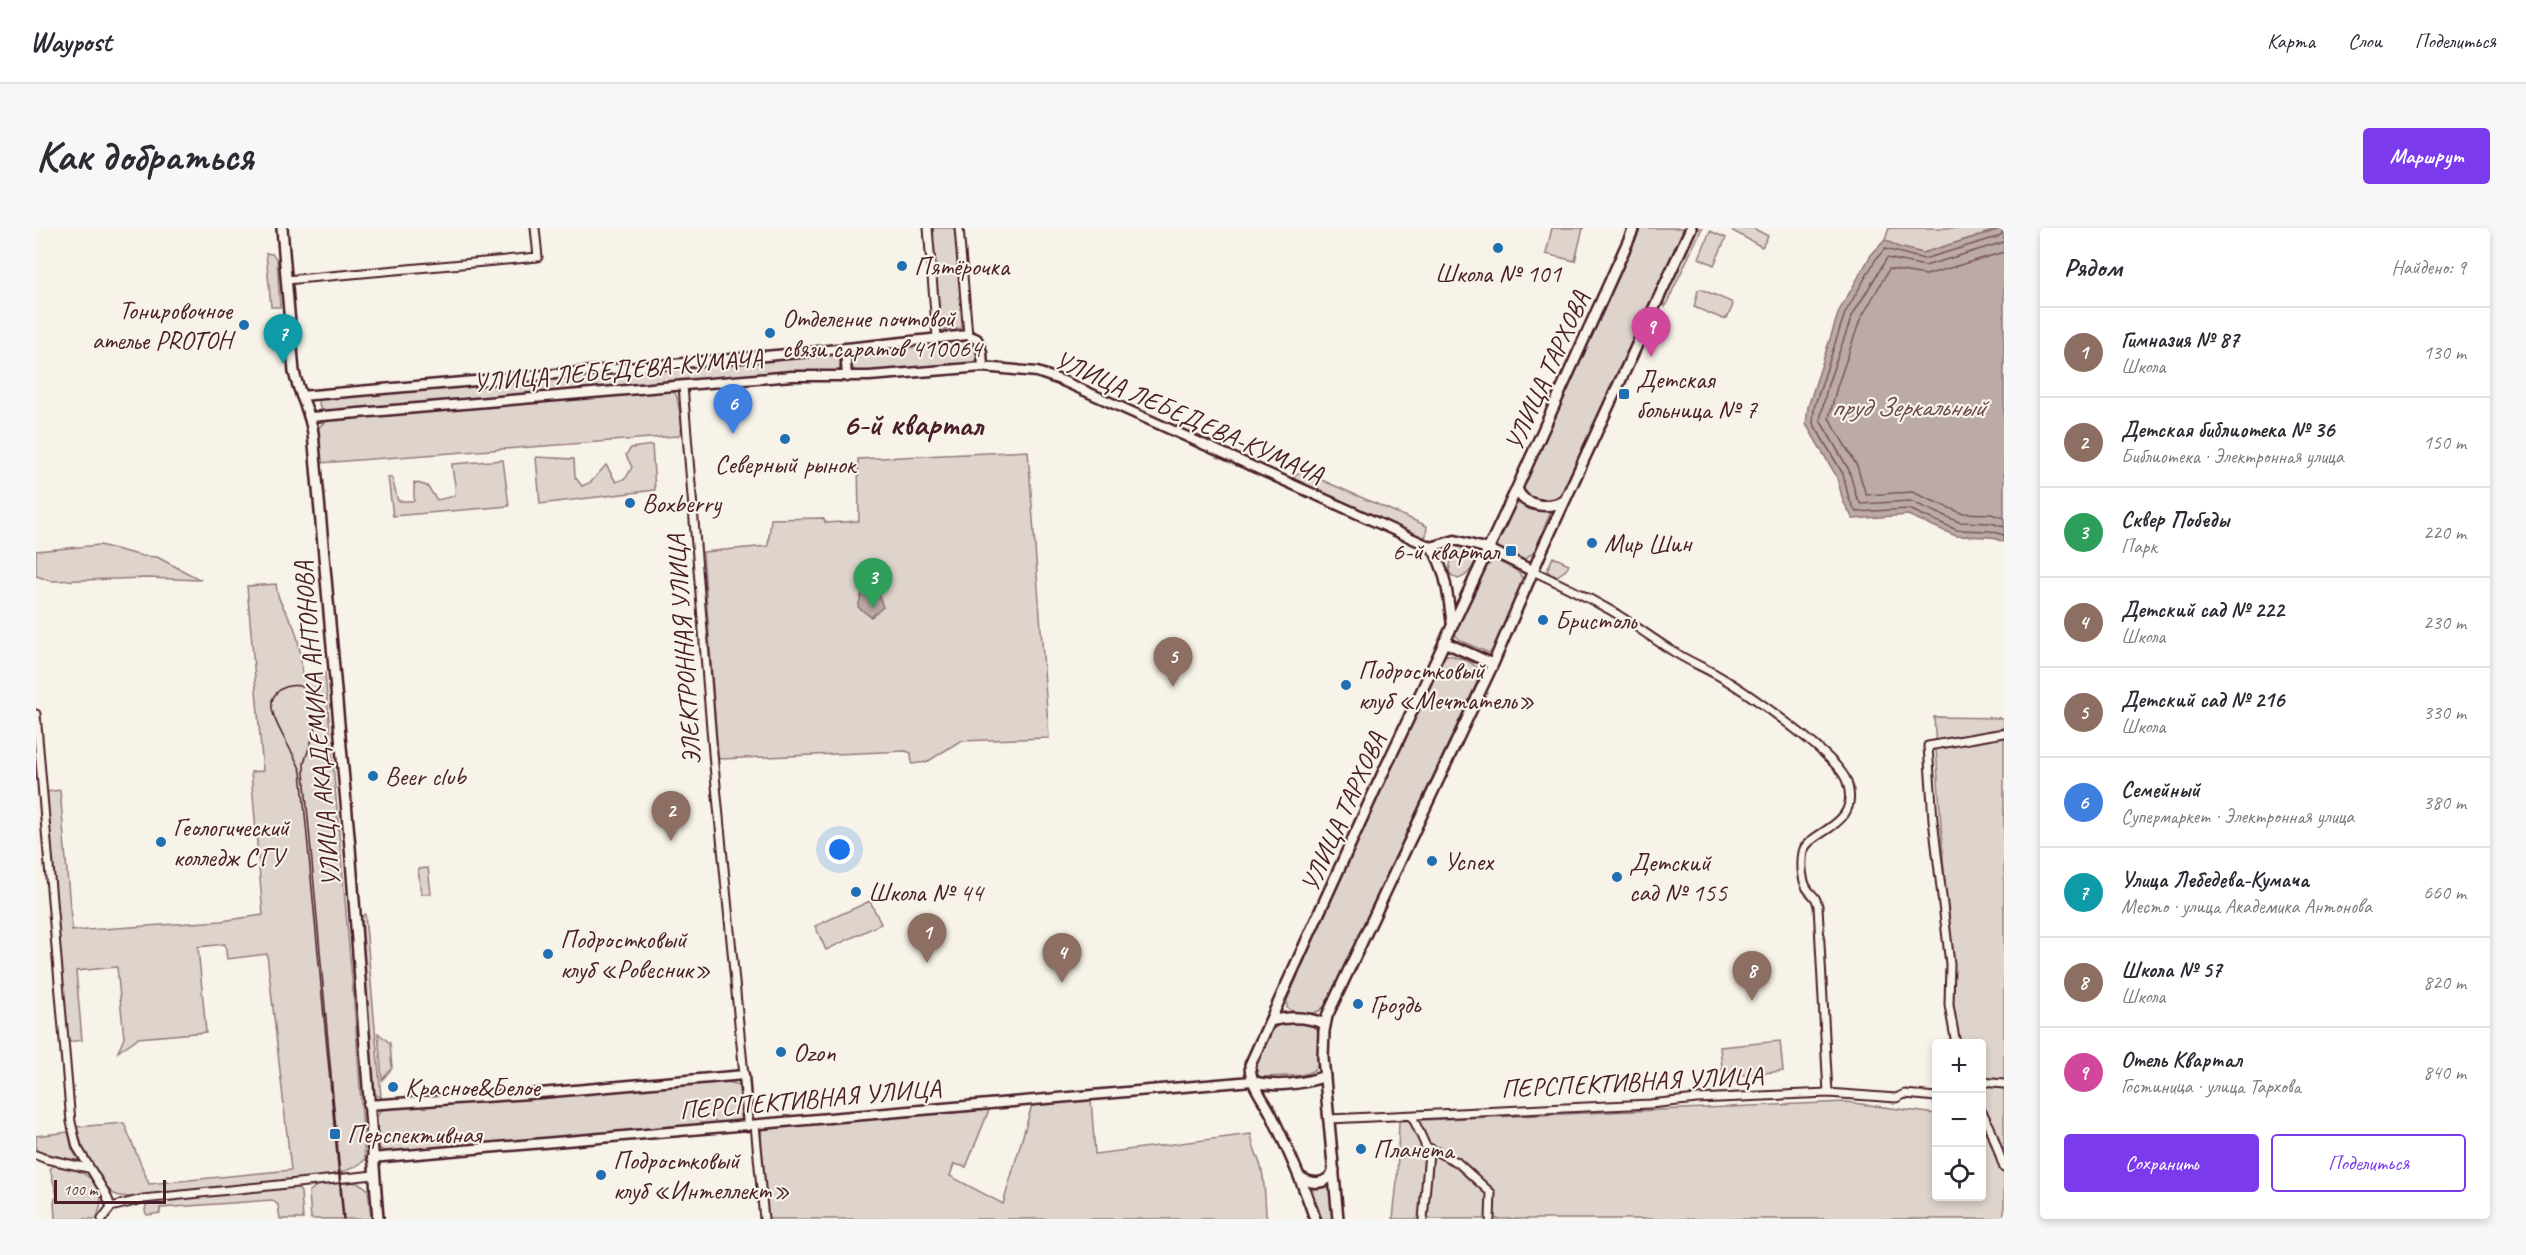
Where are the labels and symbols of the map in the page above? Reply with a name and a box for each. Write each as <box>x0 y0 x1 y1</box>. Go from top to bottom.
marker: Школа № 101 <box>1491 241 1505 255</box>
place label: Пятёрочка <box>914 250 1011 283</box>
place label: Школа № 101 <box>1435 257 1563 290</box>
marker: Пятёрочка <box>895 259 909 273</box>
street label: УЛИЦА ТАРХОВА <box>1497 285 1597 456</box>
place label: Тонировочное ателье PROTOH <box>92 294 236 357</box>
place label: Отделение почтовой связи саратов 410064 <box>782 302 984 365</box>
pin: 9 <box>1632 308 1670 357</box>
pin: 7 <box>264 314 302 364</box>
marker: Тонировочное ателье PROTOH <box>237 318 251 332</box>
marker: Отделение почтовой связи саратов 410064 <box>763 326 777 340</box>
street label: УЛИЦА ЛЕБЕДЕВА-КУМАЧА <box>472 341 765 399</box>
street label: УЛИЦА ЛЕБЕДЕВА-КУМАЧА <box>1049 343 1329 492</box>
place label: Детская больница № 7 <box>1636 363 1758 426</box>
pin: 6 <box>714 384 752 434</box>
marker: Детская больница № 7 <box>1617 387 1631 401</box>
water label: пруд Зеркальный <box>1831 390 1991 424</box>
district label: 6-й квартал <box>843 404 985 445</box>
marker: Северный рынок <box>778 432 792 446</box>
place label: Северный рынок <box>715 448 858 481</box>
place label: Boxberry <box>642 487 723 520</box>
marker: Boxberry <box>623 496 637 510</box>
place label: Мир Шин <box>1604 527 1693 560</box>
street label: ЭЛЕКТРОННАЯ УЛИЦА <box>659 532 709 766</box>
place label: 6-й квартал <box>1392 535 1501 568</box>
marker: Мир Шин <box>1585 536 1599 550</box>
marker: 6-й квартал <box>1504 544 1518 558</box>
pin: 3 <box>854 558 892 608</box>
street label: УЛИЦА АКАДЕМИКА АНТОНОВА <box>286 559 348 888</box>
place label: Бристоль <box>1555 604 1638 637</box>
marker: Бристоль <box>1536 613 1550 627</box>
pin: 5 <box>1154 638 1192 687</box>
place label: Подростковый клуб «Мечтатель» <box>1358 654 1535 717</box>
marker: Подростковый клуб «Мечтатель» <box>1339 678 1353 692</box>
street label: УЛИЦА ТАРХОВА <box>1293 726 1393 897</box>
place label: Beer club <box>385 760 467 793</box>
marker: Beer club <box>366 769 380 783</box>
pin: 2 <box>652 792 690 841</box>
place label: Геологический колледж СГУ <box>173 811 291 874</box>
marker: Геологический колледж СГУ <box>154 835 168 849</box>
your location <box>825 835 854 864</box>
place label: Успех <box>1444 845 1495 878</box>
place label: Детский сад № 155 <box>1629 846 1728 909</box>
marker: Успех <box>1425 854 1439 868</box>
marker: Детский сад № 155 <box>1610 870 1624 884</box>
place label: Школа № 44 <box>868 876 985 909</box>
marker: Школа № 44 <box>849 885 863 899</box>
pin: 1 <box>908 914 946 963</box>
place label: Подростковый клуб «Ровесник» <box>560 923 711 986</box>
pin: 4 <box>1042 934 1082 983</box>
marker: Подростковый клуб «Ровесник» <box>541 947 555 961</box>
pin: 8 <box>1732 952 1772 1001</box>
place label: Гроздь <box>1370 988 1422 1021</box>
marker: Гроздь <box>1351 997 1365 1011</box>
place label: Ozon <box>793 1036 836 1069</box>
marker: Ozon <box>774 1045 788 1059</box>
street label: ПЕРСПЕКТИВНАЯ УЛИЦА <box>1500 1059 1765 1105</box>
place label: Красное&Белое <box>405 1071 541 1104</box>
street label: ПЕРСПЕКТИВНАЯ УЛИЦА <box>678 1071 943 1127</box>
marker: Красное&Белое <box>386 1080 400 1094</box>
place label: Перспективная <box>347 1118 483 1151</box>
marker: Перспективная <box>328 1127 342 1141</box>
place label: Планета <box>1373 1133 1456 1166</box>
marker: Планета <box>1354 1142 1368 1156</box>
place label: Подростковый клуб «Интеллект» <box>613 1144 790 1207</box>
marker: Подростковый клуб «Интеллект» <box>594 1168 608 1182</box>
scale bar <box>54 1177 166 1204</box>

